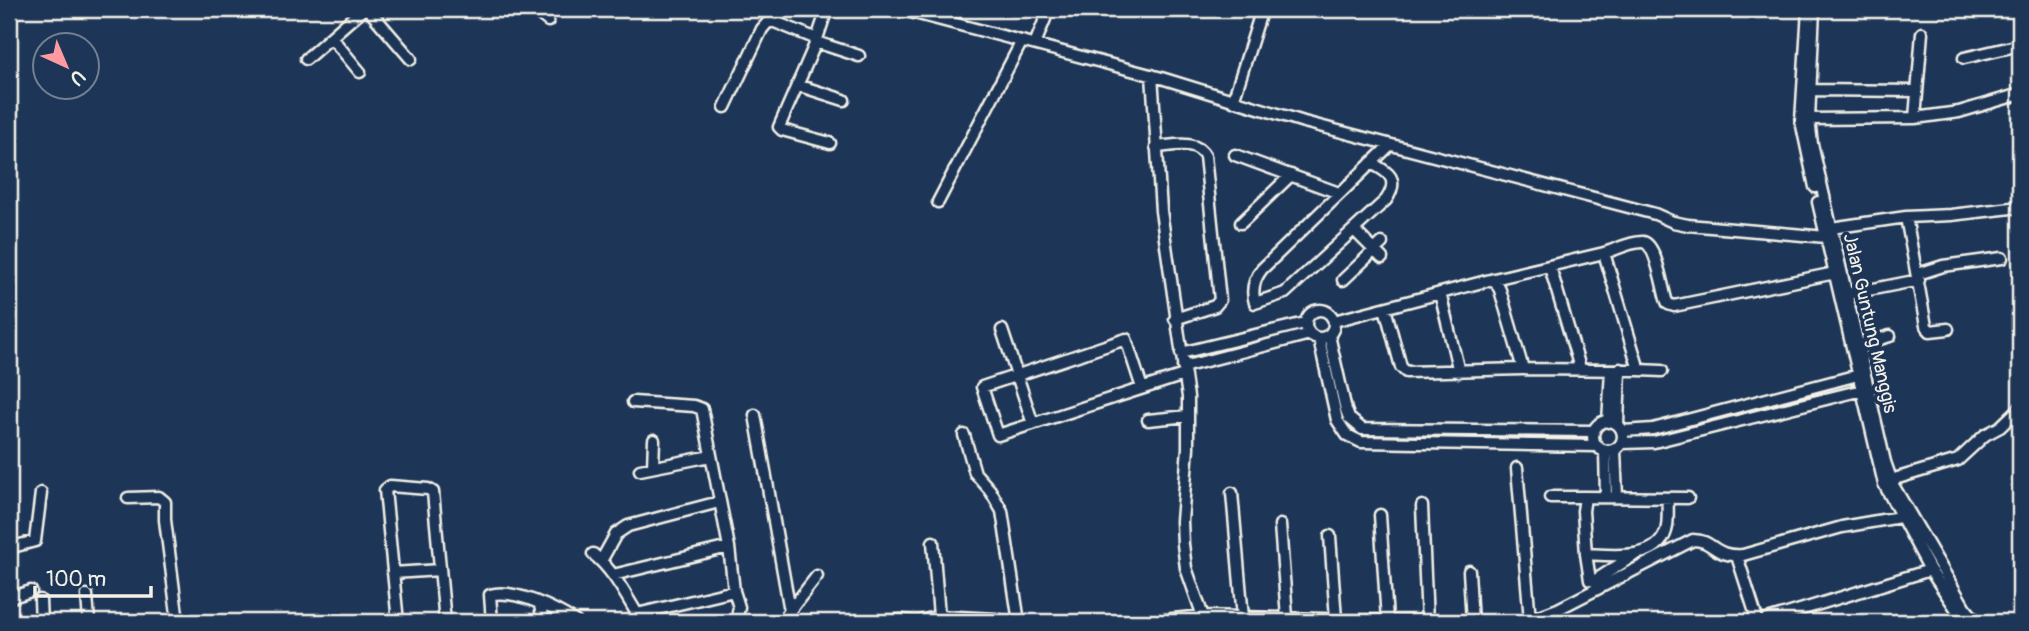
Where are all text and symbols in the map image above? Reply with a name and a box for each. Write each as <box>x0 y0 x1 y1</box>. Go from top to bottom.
north arrow <box>32 32 102 102</box>
text: U <box>64 65 90 91</box>
street label: Jalan Guntung Manggis <box>1838 231 1902 416</box>
scale bar <box>35 554 150 598</box>
text: 100 m <box>46 566 106 593</box>

